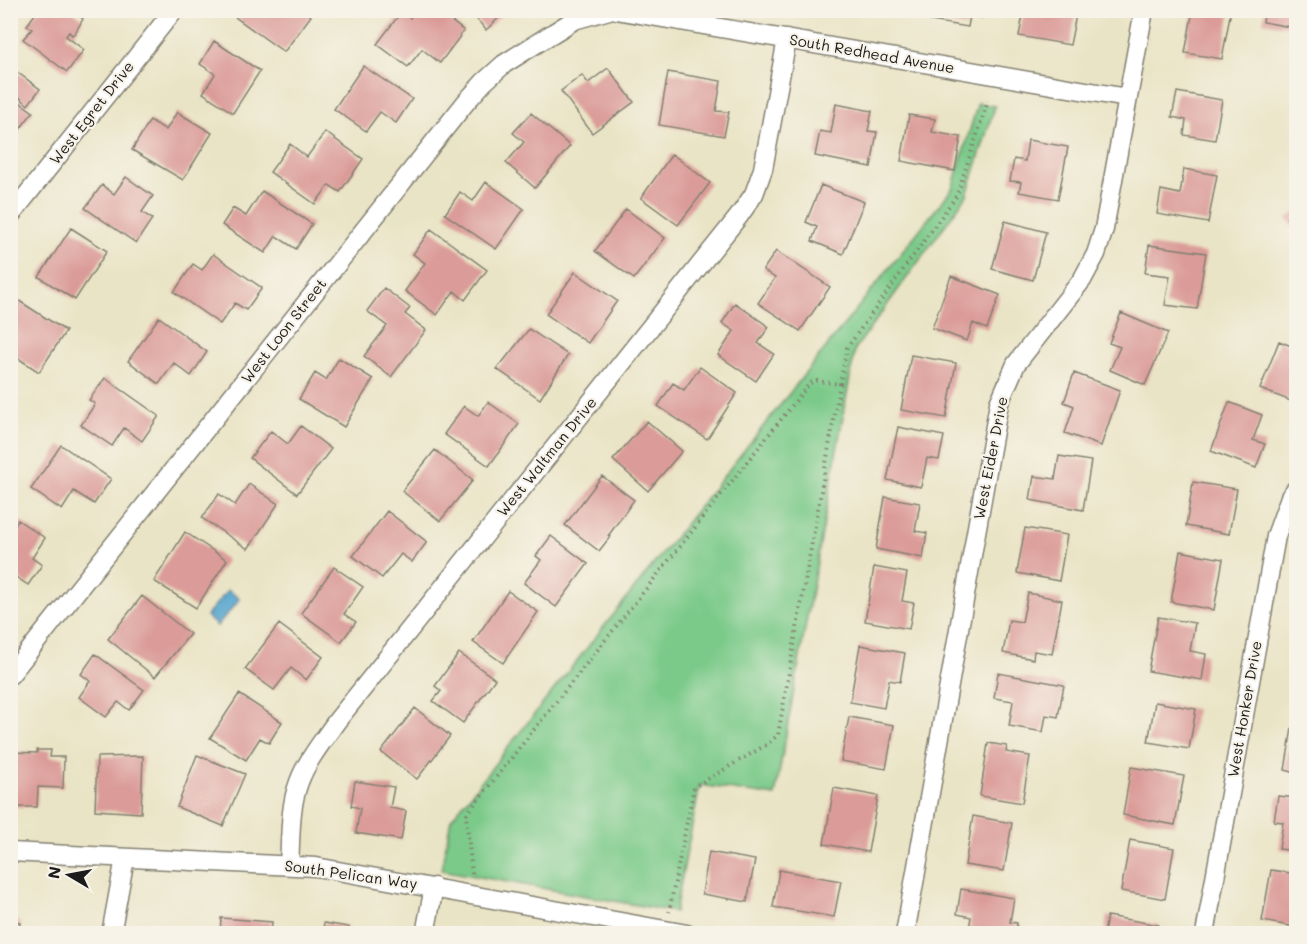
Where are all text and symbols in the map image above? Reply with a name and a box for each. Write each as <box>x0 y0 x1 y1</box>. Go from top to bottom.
street label: South Redhead Avenue <box>788 29 956 77</box>
street label: West Egret Drive <box>44 56 138 168</box>
street label: West Loon Street <box>236 274 330 387</box>
street label: West Waltman Drive <box>492 393 601 520</box>
street label: West Eider Drive <box>968 394 1012 521</box>
street label: West Honker Drive <box>1222 639 1266 779</box>
north arrow <box>39 845 99 905</box>
street label: South Pelican Way <box>283 855 419 893</box>
text: N <box>42 864 65 880</box>

